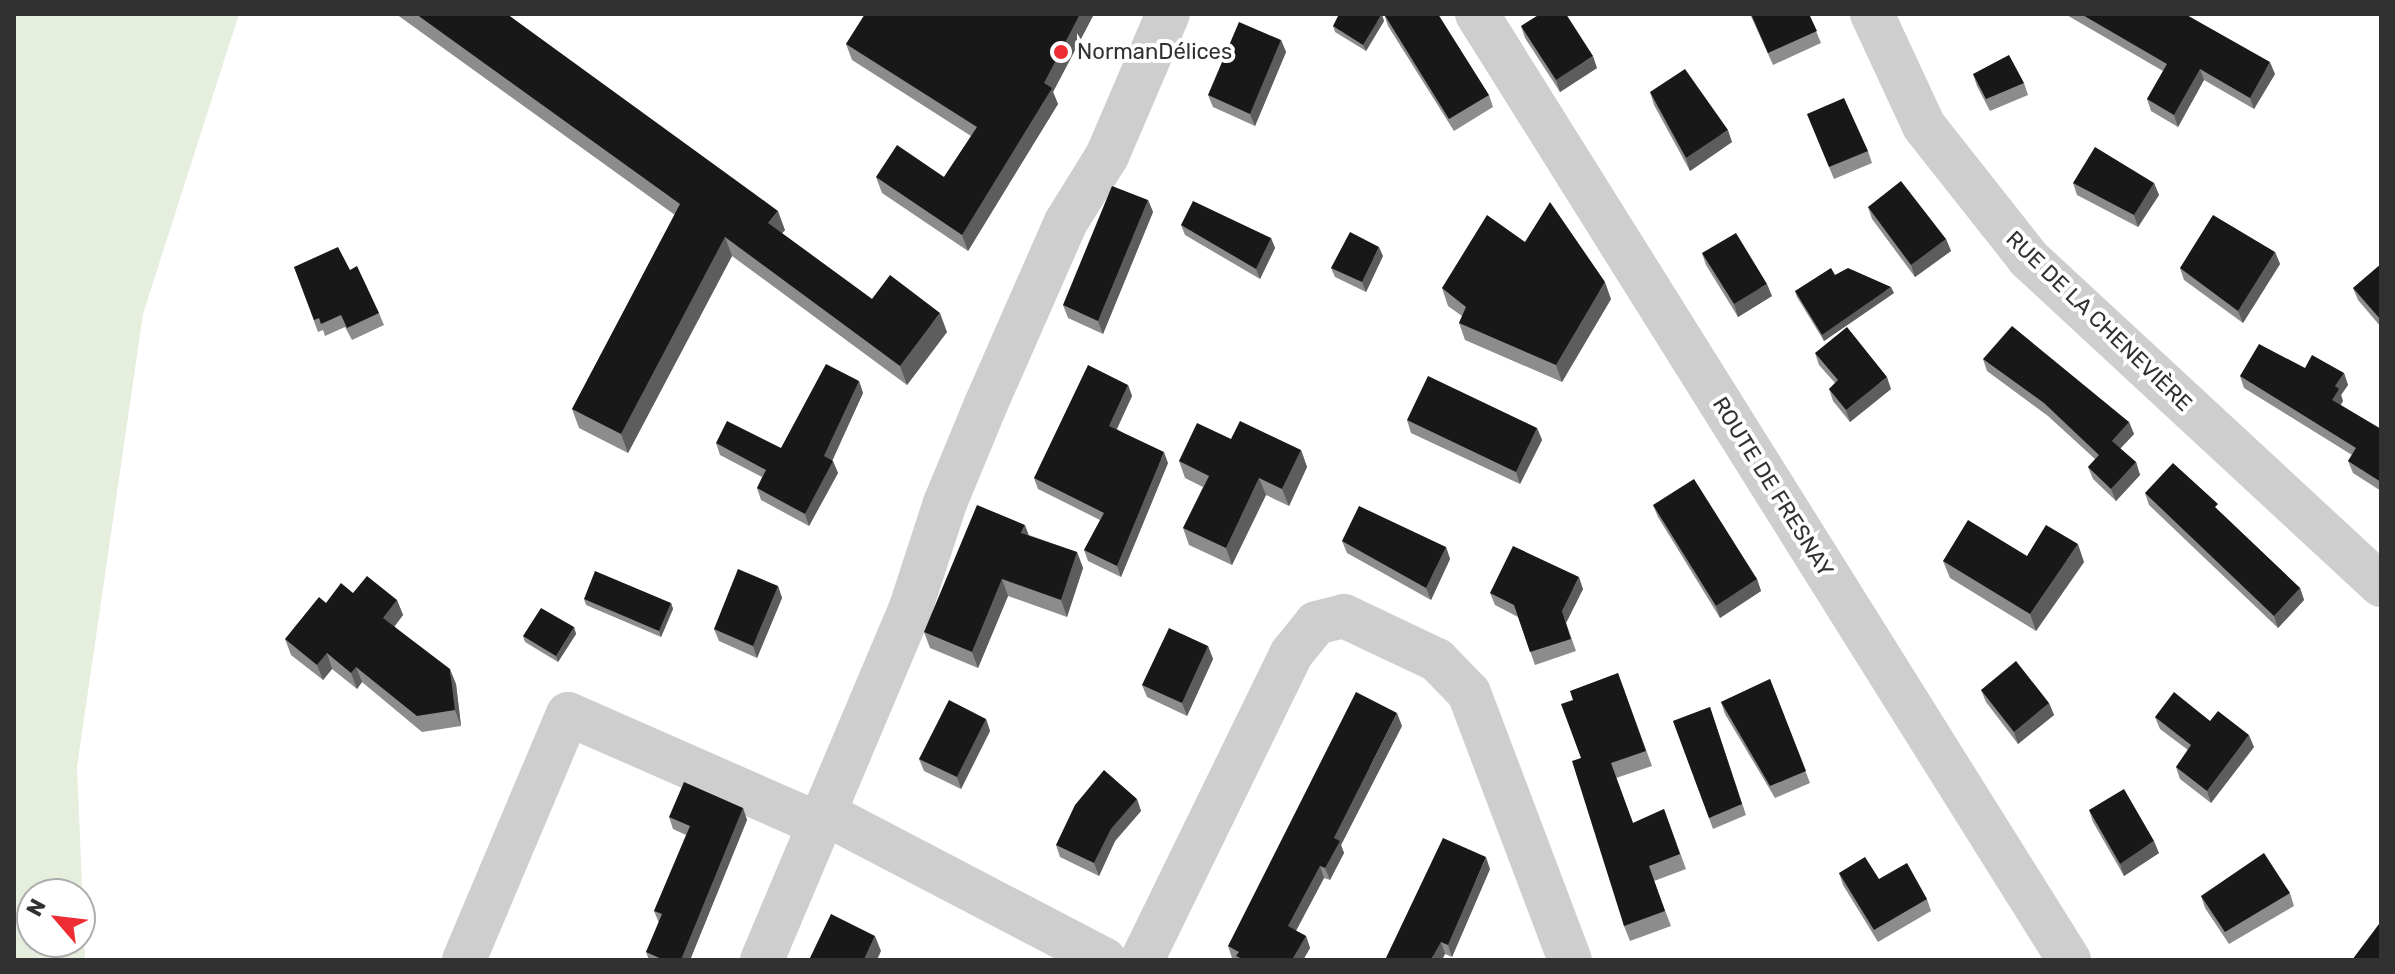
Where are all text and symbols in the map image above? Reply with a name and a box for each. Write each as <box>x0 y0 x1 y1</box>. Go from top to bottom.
place label: NormanDélices <box>1077 39 1232 65</box>
marker: NormanDélices <box>1052 43 1070 61</box>
street label: RUE DE LA CHENEVIÈRE <box>2000 225 2198 417</box>
street label: ROUTE DE FRESNAY <box>1707 392 1839 582</box>
north arrow <box>16 878 96 958</box>
text: N <box>20 894 52 921</box>

